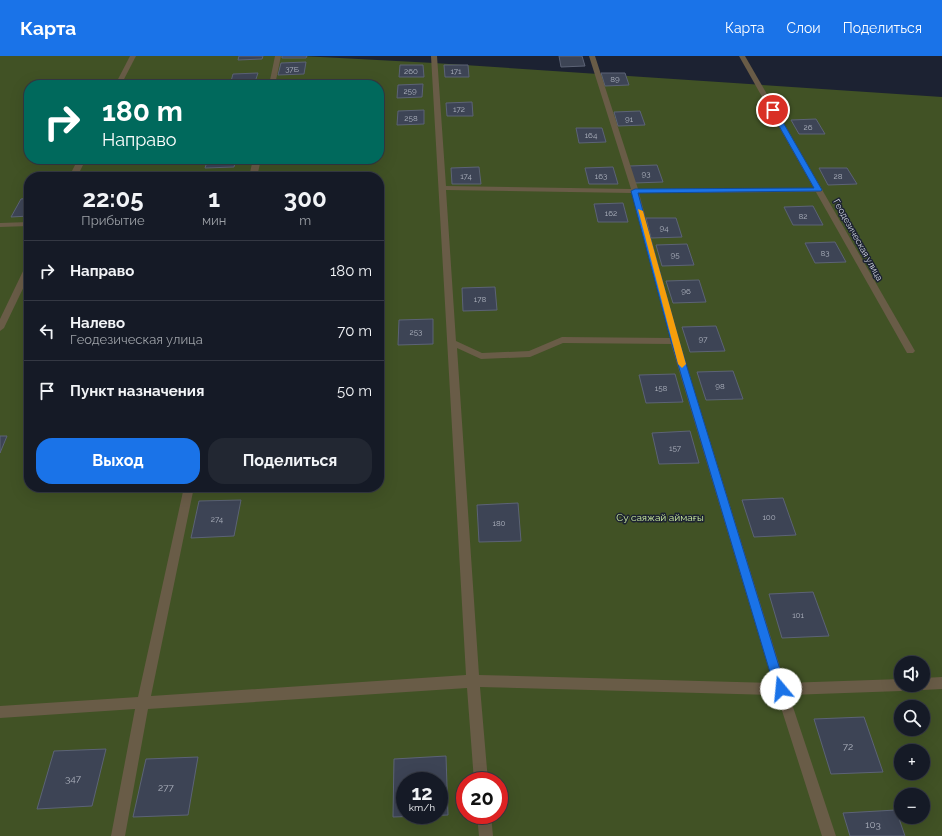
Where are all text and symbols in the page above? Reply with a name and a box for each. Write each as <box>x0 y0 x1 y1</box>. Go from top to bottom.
text: Карта <box>20 17 76 39</box>
text: Карта <box>725 20 764 36</box>
text: Слои <box>786 20 821 36</box>
text: Поделиться <box>843 20 922 36</box>
house number: 37Б <box>285 64 299 74</box>
house number: 260 <box>404 66 418 76</box>
house number: 171 <box>450 66 462 76</box>
house number: 89 <box>610 74 620 84</box>
house number: 259 <box>403 86 417 96</box>
pin <box>756 93 790 127</box>
text: 180 m <box>102 95 183 128</box>
icon: right <box>36 96 88 148</box>
icon: arrive <box>762 99 784 121</box>
house number: 172 <box>453 104 465 114</box>
house number: 258 <box>404 113 418 123</box>
house number: 91 <box>625 114 634 124</box>
house number: 26 <box>804 122 813 132</box>
text: Направо <box>102 129 176 150</box>
house number: 164 <box>585 130 598 140</box>
house number: 93 <box>642 169 650 179</box>
house number: 174 <box>460 171 472 181</box>
house number: 163 <box>595 171 607 181</box>
house number: 28 <box>834 171 843 181</box>
text: 22:05 <box>82 184 144 213</box>
text: 1 <box>208 184 220 213</box>
text: 300 <box>284 184 327 213</box>
street label: Геодезическая улица <box>831 197 885 283</box>
house number: 162 <box>605 208 617 218</box>
house number: 82 <box>799 211 807 221</box>
text: Прибытие <box>81 213 145 228</box>
text: мин <box>202 213 226 228</box>
text: m <box>299 213 311 228</box>
house number: 94 <box>659 223 669 233</box>
house number: 83 <box>820 248 830 258</box>
house number: 95 <box>670 250 680 260</box>
icon: right <box>36 260 58 282</box>
text: Направо <box>70 262 134 280</box>
text: 180 m <box>330 262 372 280</box>
house number: 96 <box>681 286 691 296</box>
house number: 178 <box>474 294 486 304</box>
text: Налево <box>70 314 125 332</box>
icon: left <box>36 320 58 342</box>
text: 70 m <box>337 322 372 340</box>
house number: 253 <box>410 327 422 337</box>
text: Геодезическая улица <box>70 332 203 347</box>
house number: 97 <box>699 334 708 344</box>
icon: arrive <box>36 380 58 402</box>
house number: 98 <box>715 381 725 391</box>
text: Пункт назначения <box>70 382 204 400</box>
text: 50 m <box>337 382 372 400</box>
house number: 158 <box>655 383 668 393</box>
button: Выход <box>36 438 200 484</box>
button: Поделиться <box>208 438 372 484</box>
house number: 157 <box>669 443 682 453</box>
park label: Су саяжай аймағы <box>616 512 704 523</box>
house number: 100 <box>762 512 776 522</box>
house number: 274 <box>211 514 224 524</box>
house number: 180 <box>492 518 506 528</box>
house number: 101 <box>792 610 804 620</box>
map controls <box>894 656 930 824</box>
button: sound <box>894 656 930 692</box>
position arrow <box>760 668 802 710</box>
button: search <box>894 700 930 736</box>
house number: 72 <box>843 741 853 752</box>
button: + <box>894 744 930 780</box>
speed limit sign: 20 <box>456 772 508 824</box>
house number: 347 <box>65 773 82 784</box>
text: 12 <box>411 781 433 805</box>
house number: 277 <box>158 782 175 793</box>
button: − <box>894 788 930 824</box>
text: km/h <box>409 802 435 813</box>
house number: 103 <box>865 819 881 830</box>

